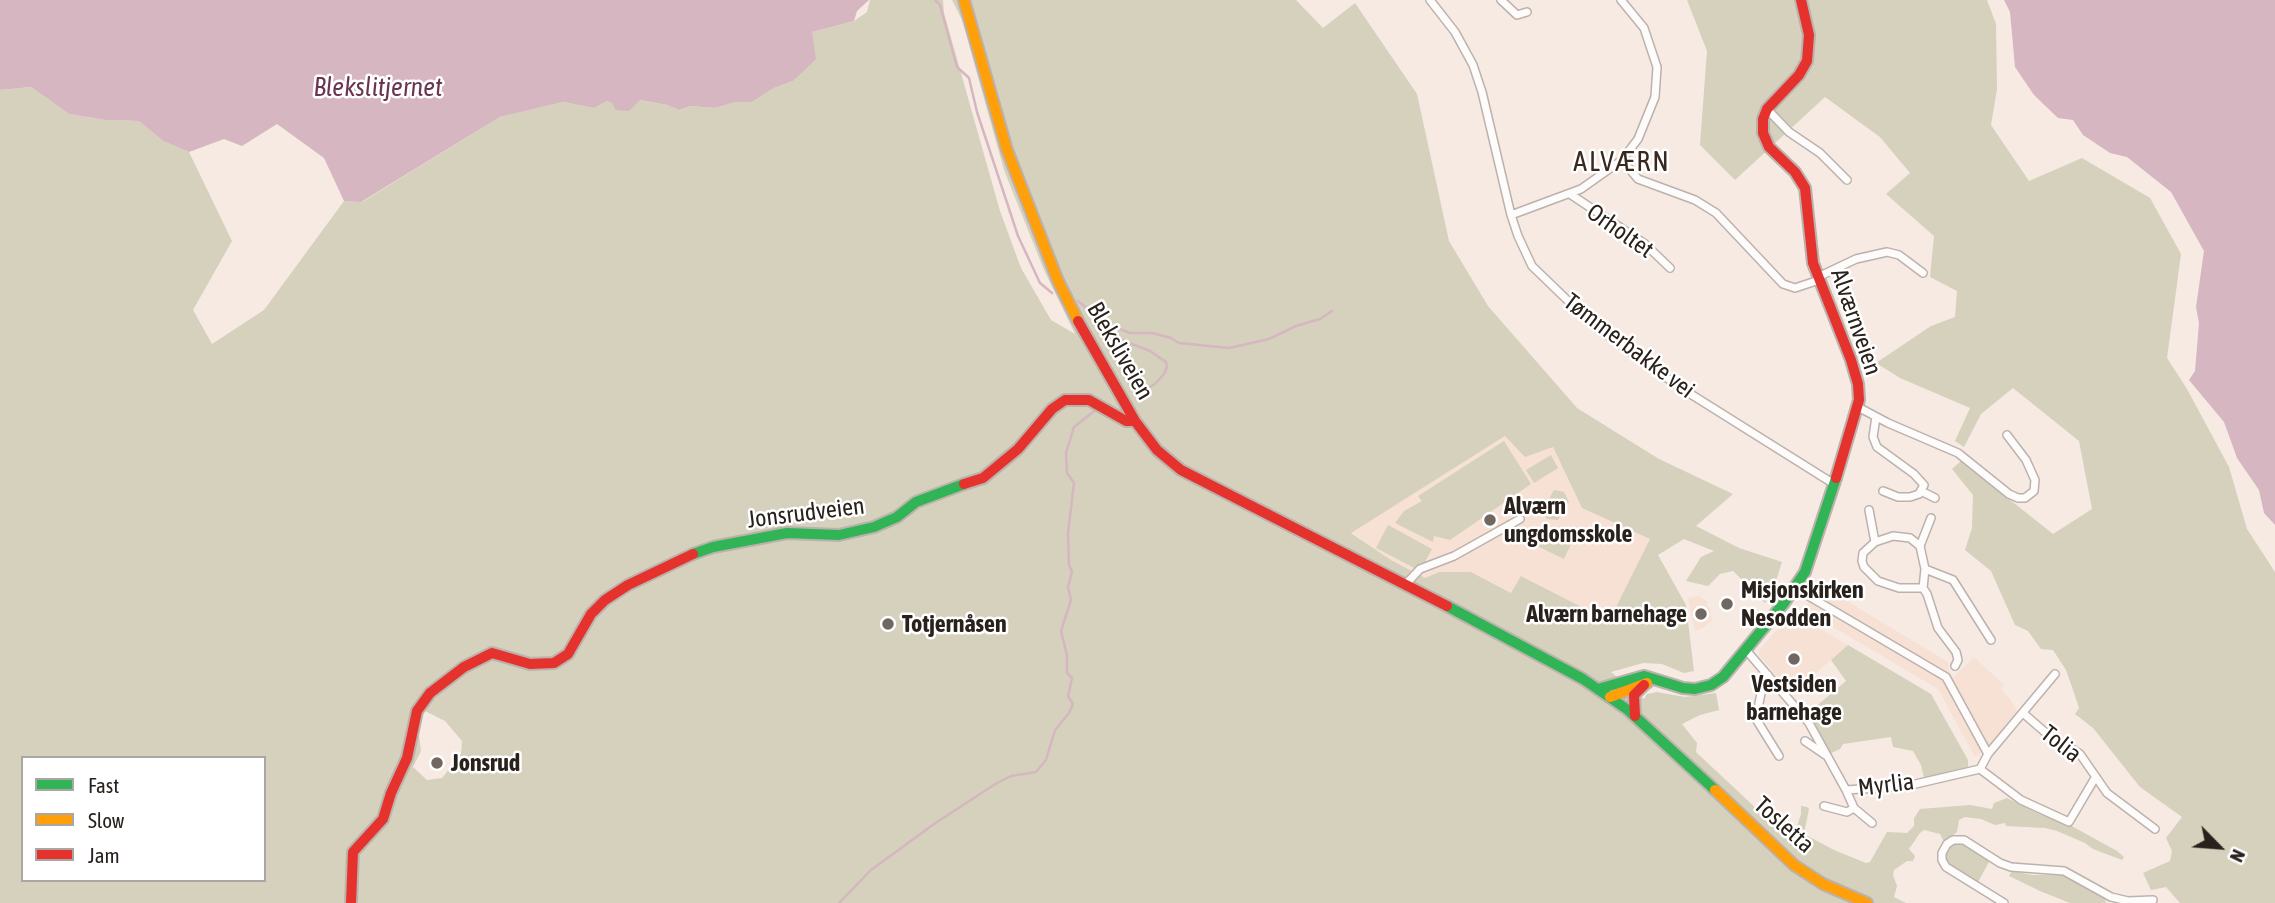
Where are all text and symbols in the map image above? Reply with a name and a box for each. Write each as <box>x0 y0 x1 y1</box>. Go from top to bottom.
water label: Blekslitjernet <box>314 72 442 104</box>
district label: ALVÆRN <box>1574 145 1670 179</box>
street label: Orholtet <box>1581 198 1659 264</box>
street label: Alværnveien <box>1824 265 1888 379</box>
street label: Tømmerbakke vei <box>1558 287 1700 405</box>
street label: Bleksliveien <box>1081 297 1159 405</box>
street label: Jonsrudveien <box>746 492 866 534</box>
place label: Alværn ungdomsskole <box>1504 492 1632 548</box>
marker: Alværn ungdomsskole <box>1482 512 1498 528</box>
place label: Misjonskirken Nesodden <box>1741 576 1864 632</box>
marker: Misjonskirken Nesodden <box>1719 596 1735 612</box>
place label: Alværn barnehage <box>1526 600 1687 628</box>
marker: Alværn barnehage <box>1693 606 1709 622</box>
place label: Totjernåsen <box>902 610 1007 638</box>
marker: Totjernåsen <box>880 616 896 632</box>
marker: Vestsiden barnehage <box>1786 651 1802 667</box>
place label: Vestsiden barnehage <box>1746 670 1842 726</box>
street label: Tolia <box>2035 719 2087 769</box>
place label: Jonsrud <box>451 749 520 777</box>
marker: Jonsrud <box>429 755 445 771</box>
legend <box>21 756 266 882</box>
street label: Myrlia <box>1856 767 1916 803</box>
text: Fast <box>88 773 119 797</box>
street label: Tosletta <box>1748 791 1820 859</box>
text: Slow <box>88 808 124 832</box>
north arrow <box>2184 812 2254 882</box>
text: Jam <box>88 843 120 867</box>
text: N <box>2226 846 2250 866</box>

